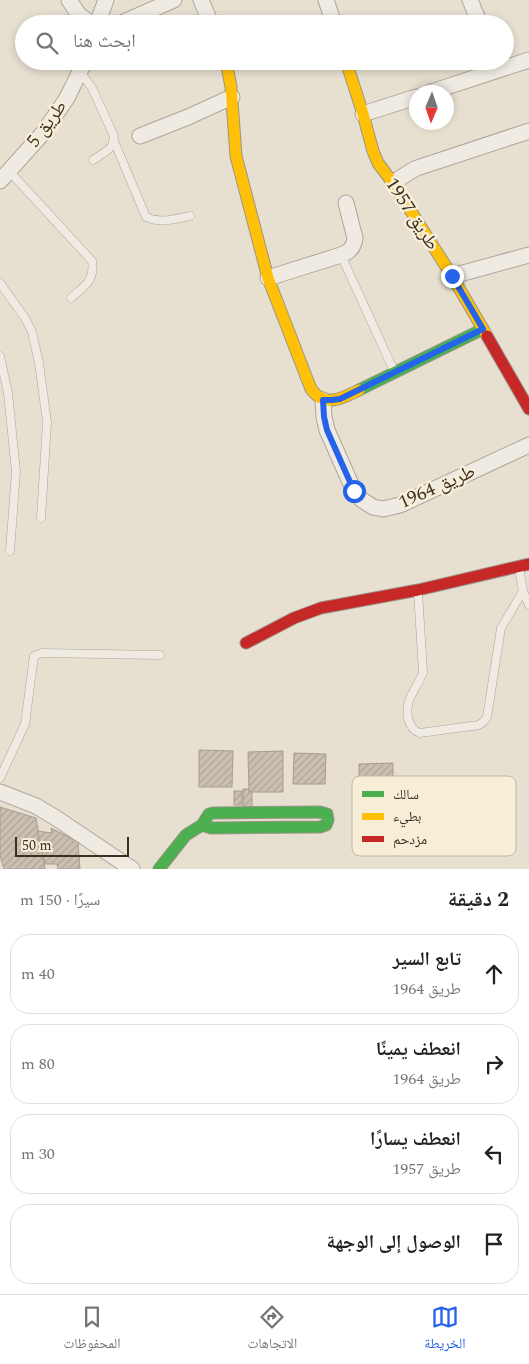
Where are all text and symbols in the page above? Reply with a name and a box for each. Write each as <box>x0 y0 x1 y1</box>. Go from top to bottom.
search box <box>15 15 514 70</box>
text: ابحث هنا <box>73 27 136 56</box>
icon: search <box>33 29 61 57</box>
north arrow <box>409 85 454 130</box>
street label: طريق 5 <box>19 94 75 154</box>
street label: طريق 1957 <box>378 172 446 256</box>
route end <box>441 265 464 288</box>
street label: طريق 1964 <box>394 457 480 517</box>
route start <box>343 480 366 503</box>
legend <box>352 776 516 856</box>
text: سالك <box>393 784 419 805</box>
text: بطيء <box>393 806 422 828</box>
text: مزدحم <box>393 829 427 850</box>
scale bar <box>15 834 129 857</box>
text: 50 m <box>22 835 52 856</box>
text: 2 دقيقة <box>448 884 509 916</box>
text: سيرًا · 150 m <box>20 888 100 912</box>
text: تابع السير <box>393 945 461 974</box>
icon: ahead <box>480 960 508 988</box>
text: 40 m <box>21 962 55 986</box>
text: طريق 1964 <box>392 977 461 1001</box>
text: انعطف يمينًا <box>376 1035 461 1064</box>
icon: right <box>480 1050 508 1078</box>
text: 80 m <box>21 1052 55 1076</box>
text: طريق 1964 <box>392 1067 461 1091</box>
text: انعطف يسارًا <box>370 1125 461 1154</box>
icon: left <box>480 1140 508 1168</box>
text: 30 m <box>21 1142 55 1166</box>
text: طريق 1957 <box>392 1157 461 1181</box>
text: الوصول إلى الوجهة <box>327 1228 461 1257</box>
icon: arrive <box>480 1230 508 1258</box>
tab: المحفوظات <box>64 1303 120 1357</box>
tab: الاتجاهات <box>248 1303 297 1357</box>
tab: الخريطة <box>424 1303 465 1357</box>

